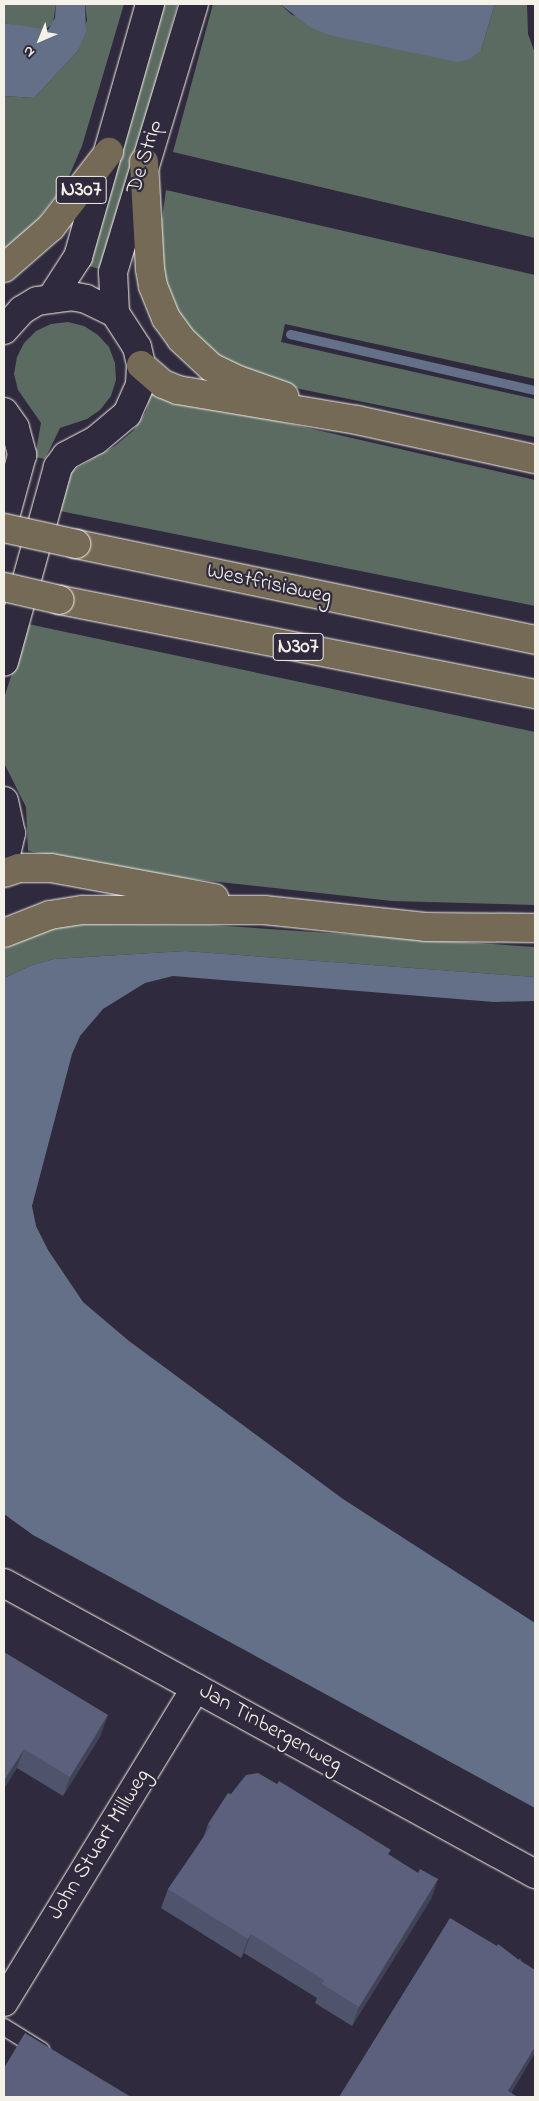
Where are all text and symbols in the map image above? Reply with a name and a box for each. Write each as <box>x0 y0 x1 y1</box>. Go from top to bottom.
north arrow <box>15 15 65 65</box>
text: N <box>19 40 40 62</box>
street label: De Strip <box>122 117 170 197</box>
road number: N307 <box>55 172 107 208</box>
street label: Westfrisiaweg <box>204 559 334 611</box>
road number: N307 <box>272 628 324 666</box>
street label: Jan Tinbergenweg <box>194 1679 346 1779</box>
street label: John Stuart Millweg <box>43 1765 157 1925</box>

